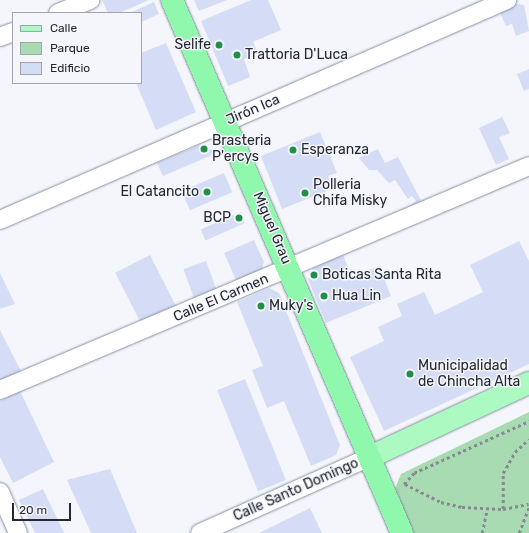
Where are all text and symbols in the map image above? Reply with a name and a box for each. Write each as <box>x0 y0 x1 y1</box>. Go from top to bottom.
legend <box>12 12 142 84</box>
text: Calle <box>50 21 77 35</box>
place label: Selife <box>175 37 211 53</box>
marker: Selife <box>214 40 224 50</box>
text: Parque <box>50 41 90 55</box>
place label: Trattoria D'Luca <box>245 47 348 63</box>
marker: Trattoria D'Luca <box>232 50 242 60</box>
text: Edificio <box>50 61 90 75</box>
street label: Jirón Ica <box>224 91 282 129</box>
place label: Brasteria P'ercys <box>212 133 271 166</box>
place label: Esperanza <box>301 142 369 158</box>
marker: Brasteria P'ercys <box>199 144 209 154</box>
marker: Esperanza <box>288 145 298 155</box>
place label: Polleria Chifa Misky <box>313 177 387 210</box>
place label: El Catancito <box>120 184 199 200</box>
marker: El Catancito <box>202 187 212 197</box>
marker: Polleria Chifa Misky <box>300 188 310 198</box>
street label: Miguel Grau <box>249 189 295 267</box>
place label: BCP <box>203 210 231 226</box>
marker: BCP <box>234 213 244 223</box>
place label: Boticas Santa Rita <box>322 267 441 283</box>
street label: Calle El Carmen <box>171 270 271 326</box>
marker: Boticas Santa Rita <box>309 270 319 280</box>
place label: Hua Lin <box>332 288 381 304</box>
marker: Hua Lin <box>319 291 329 301</box>
place label: Muky's <box>269 298 313 314</box>
marker: Muky's <box>256 301 266 311</box>
place label: Municipalidad de Chincha Alta <box>418 358 521 390</box>
marker: Municipalidad de Chincha Alta <box>405 369 415 379</box>
street label: Calle Santo Domingo <box>231 455 361 525</box>
scale bar <box>14 495 73 521</box>
text: 20 m <box>19 503 47 517</box>

